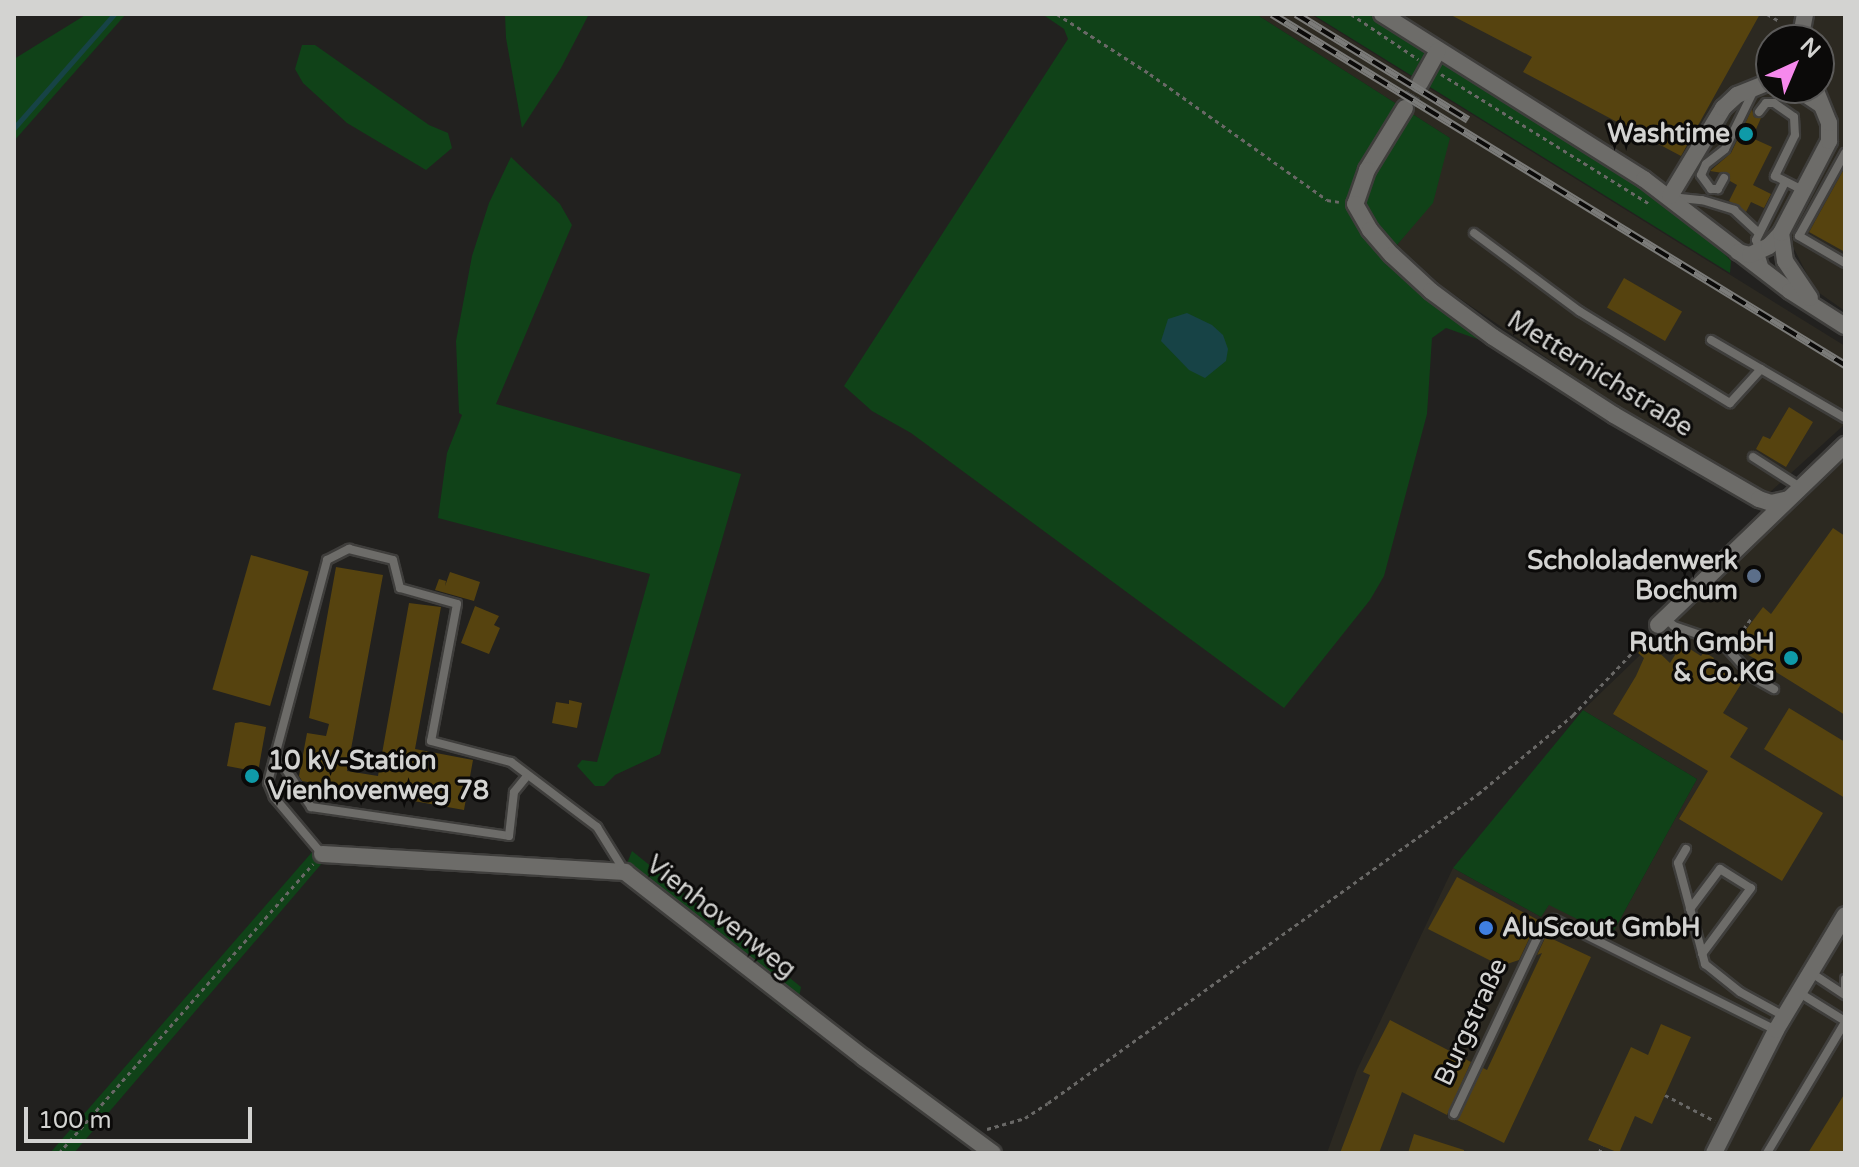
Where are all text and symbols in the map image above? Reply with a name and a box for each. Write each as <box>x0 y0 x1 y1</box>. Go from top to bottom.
north arrow <box>1755 24 1835 104</box>
text: N <box>1795 33 1826 64</box>
place label: Washtime <box>1607 118 1730 150</box>
marker: Washtime <box>1737 125 1755 143</box>
street label: Metternichstraße <box>1501 304 1699 444</box>
place label: Schololadenwerk Bochum <box>1527 545 1738 606</box>
marker: Schololadenwerk Bochum <box>1745 567 1763 585</box>
place label: Ruth GmbH & Co.KG <box>1629 627 1775 688</box>
marker: Ruth GmbH & Co.KG <box>1782 649 1800 667</box>
place label: 10 kV-Station Vienhovenweg 78 <box>268 745 489 806</box>
marker: 10 kV-Station Vienhovenweg 78 <box>243 767 261 785</box>
street label: Vienhovenweg <box>640 849 802 985</box>
place label: AluScout GmbH <box>1502 912 1701 944</box>
marker: AluScout GmbH <box>1477 919 1495 937</box>
street label: Burgstraße <box>1428 953 1514 1091</box>
scale bar <box>28 1091 256 1141</box>
text: 100 m <box>38 1106 112 1135</box>

